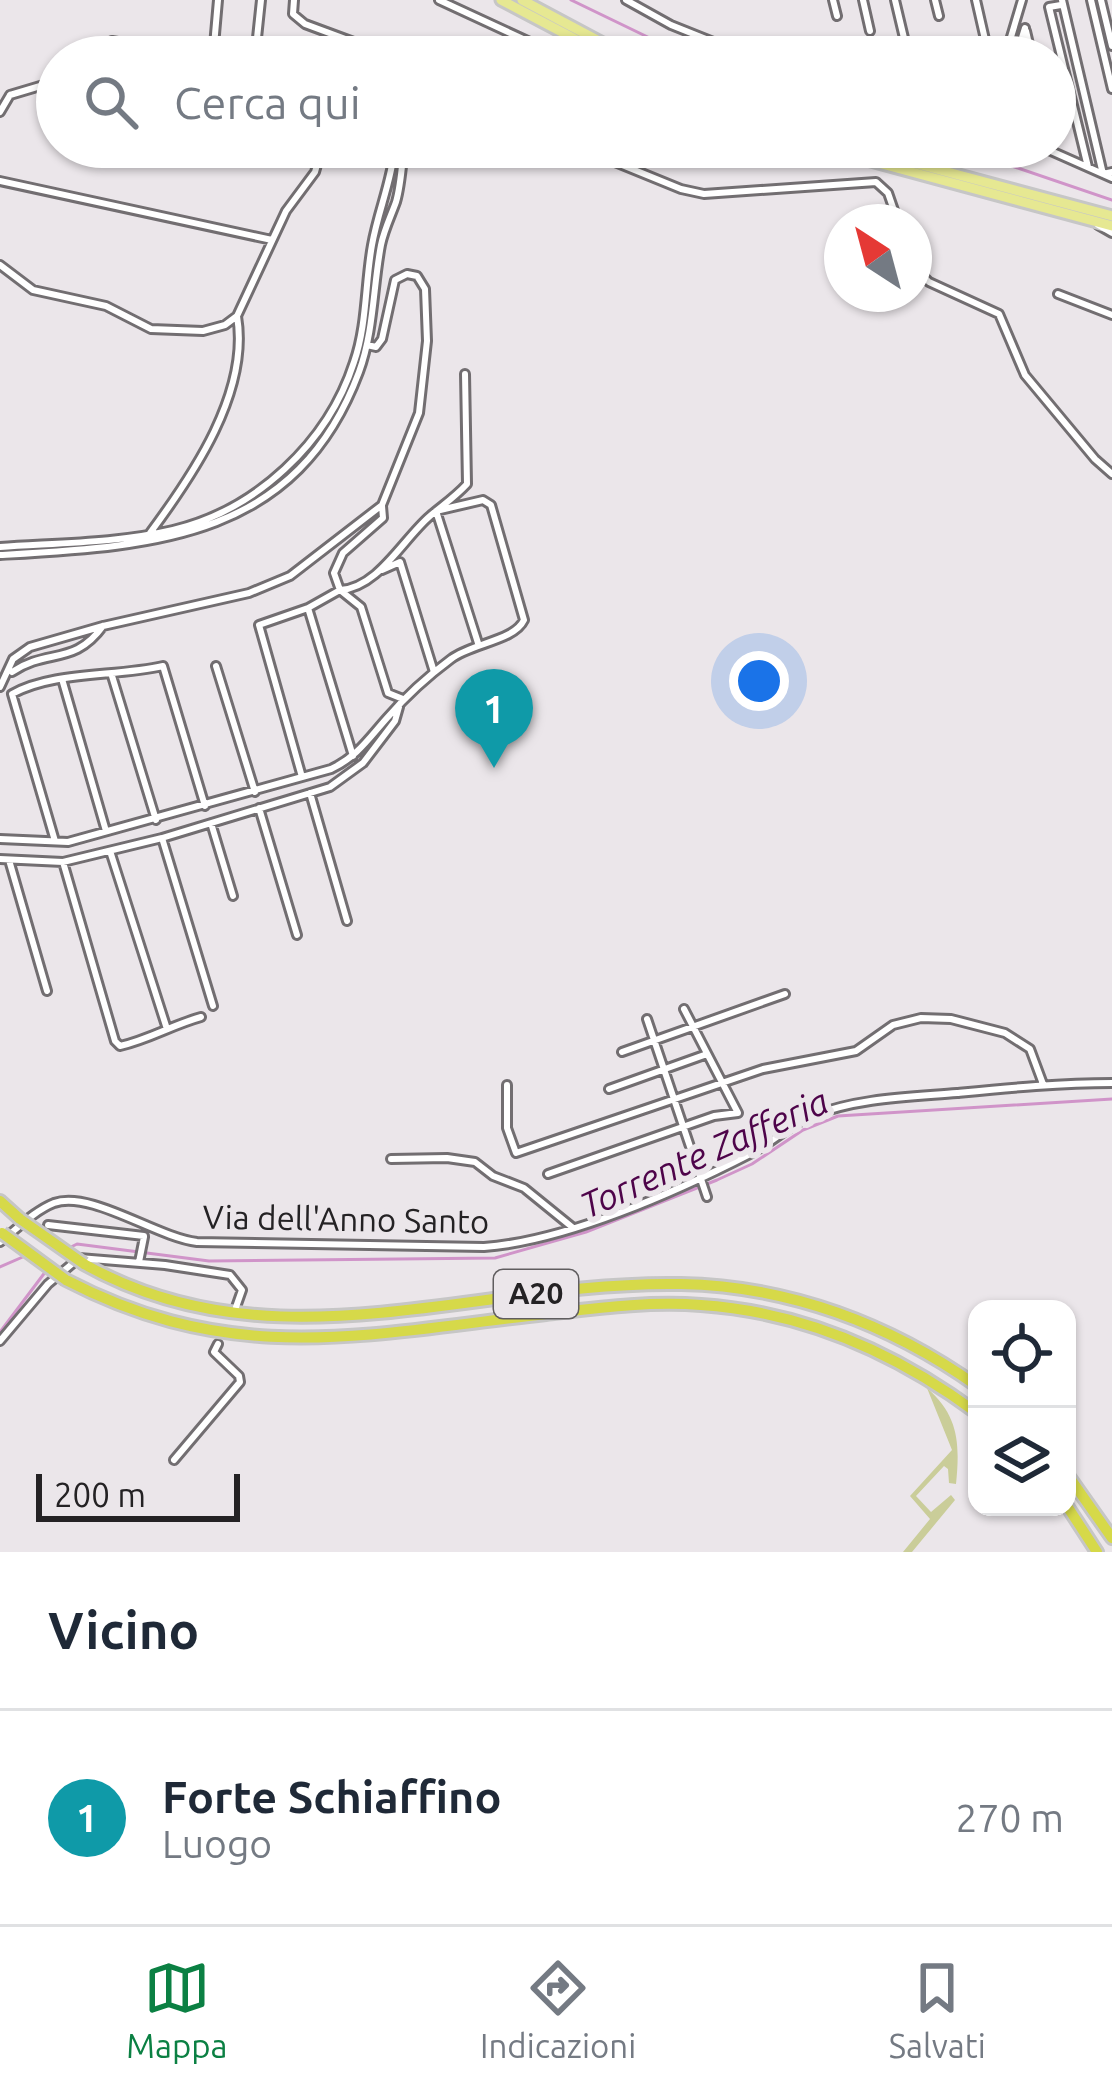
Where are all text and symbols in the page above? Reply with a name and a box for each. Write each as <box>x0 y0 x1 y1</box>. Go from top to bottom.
search box <box>36 36 1076 168</box>
icon: search <box>78 69 144 135</box>
text: Cerca qui <box>174 77 361 128</box>
north arrow <box>824 204 932 312</box>
your location <box>729 651 789 711</box>
pin: 1 <box>455 669 533 768</box>
water label: Torrente Zafferia <box>574 1080 834 1226</box>
street label: Via dell'Anno Santo <box>202 1198 490 1239</box>
road number: A20 <box>494 1270 578 1318</box>
map controls <box>968 1300 1076 1516</box>
button: locate <box>968 1300 1076 1408</box>
button: layers <box>968 1408 1076 1516</box>
scale bar <box>36 1468 240 1521</box>
text: 200 m <box>54 1476 146 1513</box>
text: Vicino <box>48 1601 199 1659</box>
text: Forte Schiaffino <box>162 1771 502 1822</box>
text: 1 <box>76 1796 98 1839</box>
text: 270 m <box>955 1796 1064 1839</box>
text: Luogo <box>162 1822 272 1865</box>
tab: Mappa <box>126 1955 227 2064</box>
tab: Indicazioni <box>480 1955 636 2064</box>
tab: Salvati <box>889 1955 986 2064</box>

